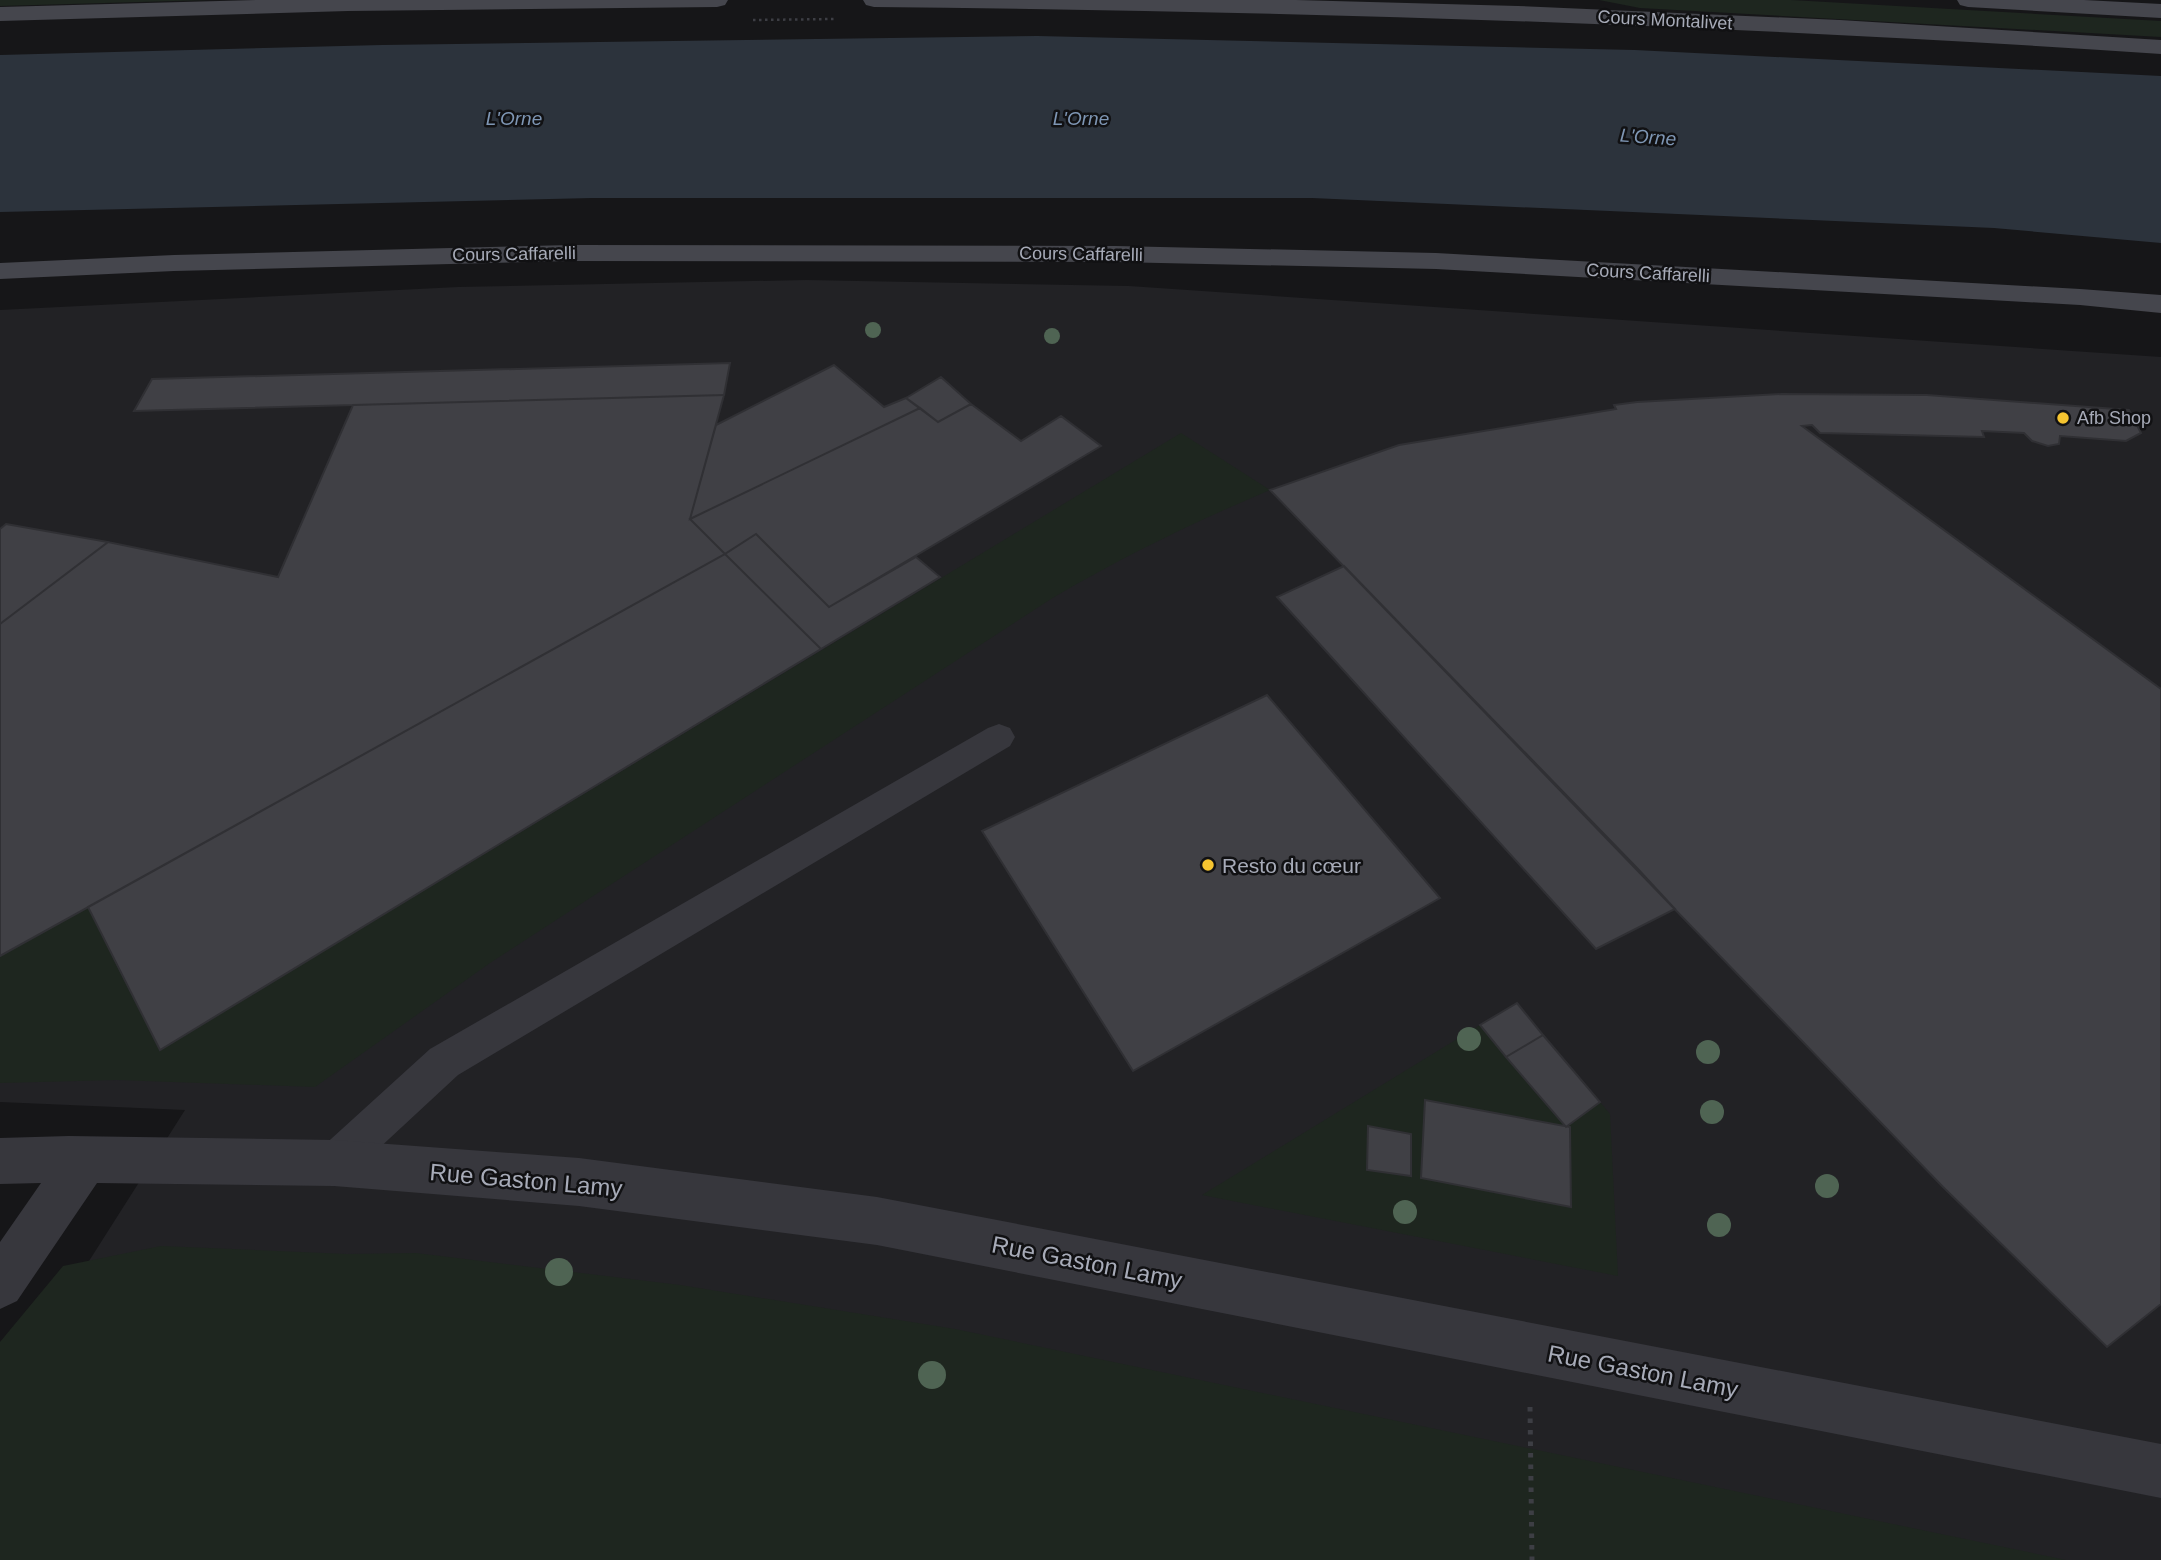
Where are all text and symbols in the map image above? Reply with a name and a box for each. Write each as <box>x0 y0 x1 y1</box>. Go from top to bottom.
street label: Cours Montalivet <box>1597 6 1733 34</box>
water label: L'Orne <box>486 108 542 129</box>
water label: L'Orne <box>1053 108 1109 129</box>
water label: L'Orne <box>1619 125 1677 149</box>
street label: Cours Caffarelli <box>452 243 576 265</box>
street label: Cours Caffarelli <box>1019 243 1143 265</box>
street label: Cours Caffarelli <box>1586 260 1710 286</box>
place label: Afb Shop <box>2077 408 2151 428</box>
marker: Afb Shop <box>2055 410 2071 426</box>
place label: Resto du cœur <box>1222 854 1361 877</box>
marker: Resto du cœur <box>1200 857 1216 873</box>
street label: Rue Gaston Lamy <box>428 1158 624 1202</box>
street label: Rue Gaston Lamy <box>989 1230 1185 1294</box>
street label: Rue Gaston Lamy <box>1545 1339 1741 1403</box>

